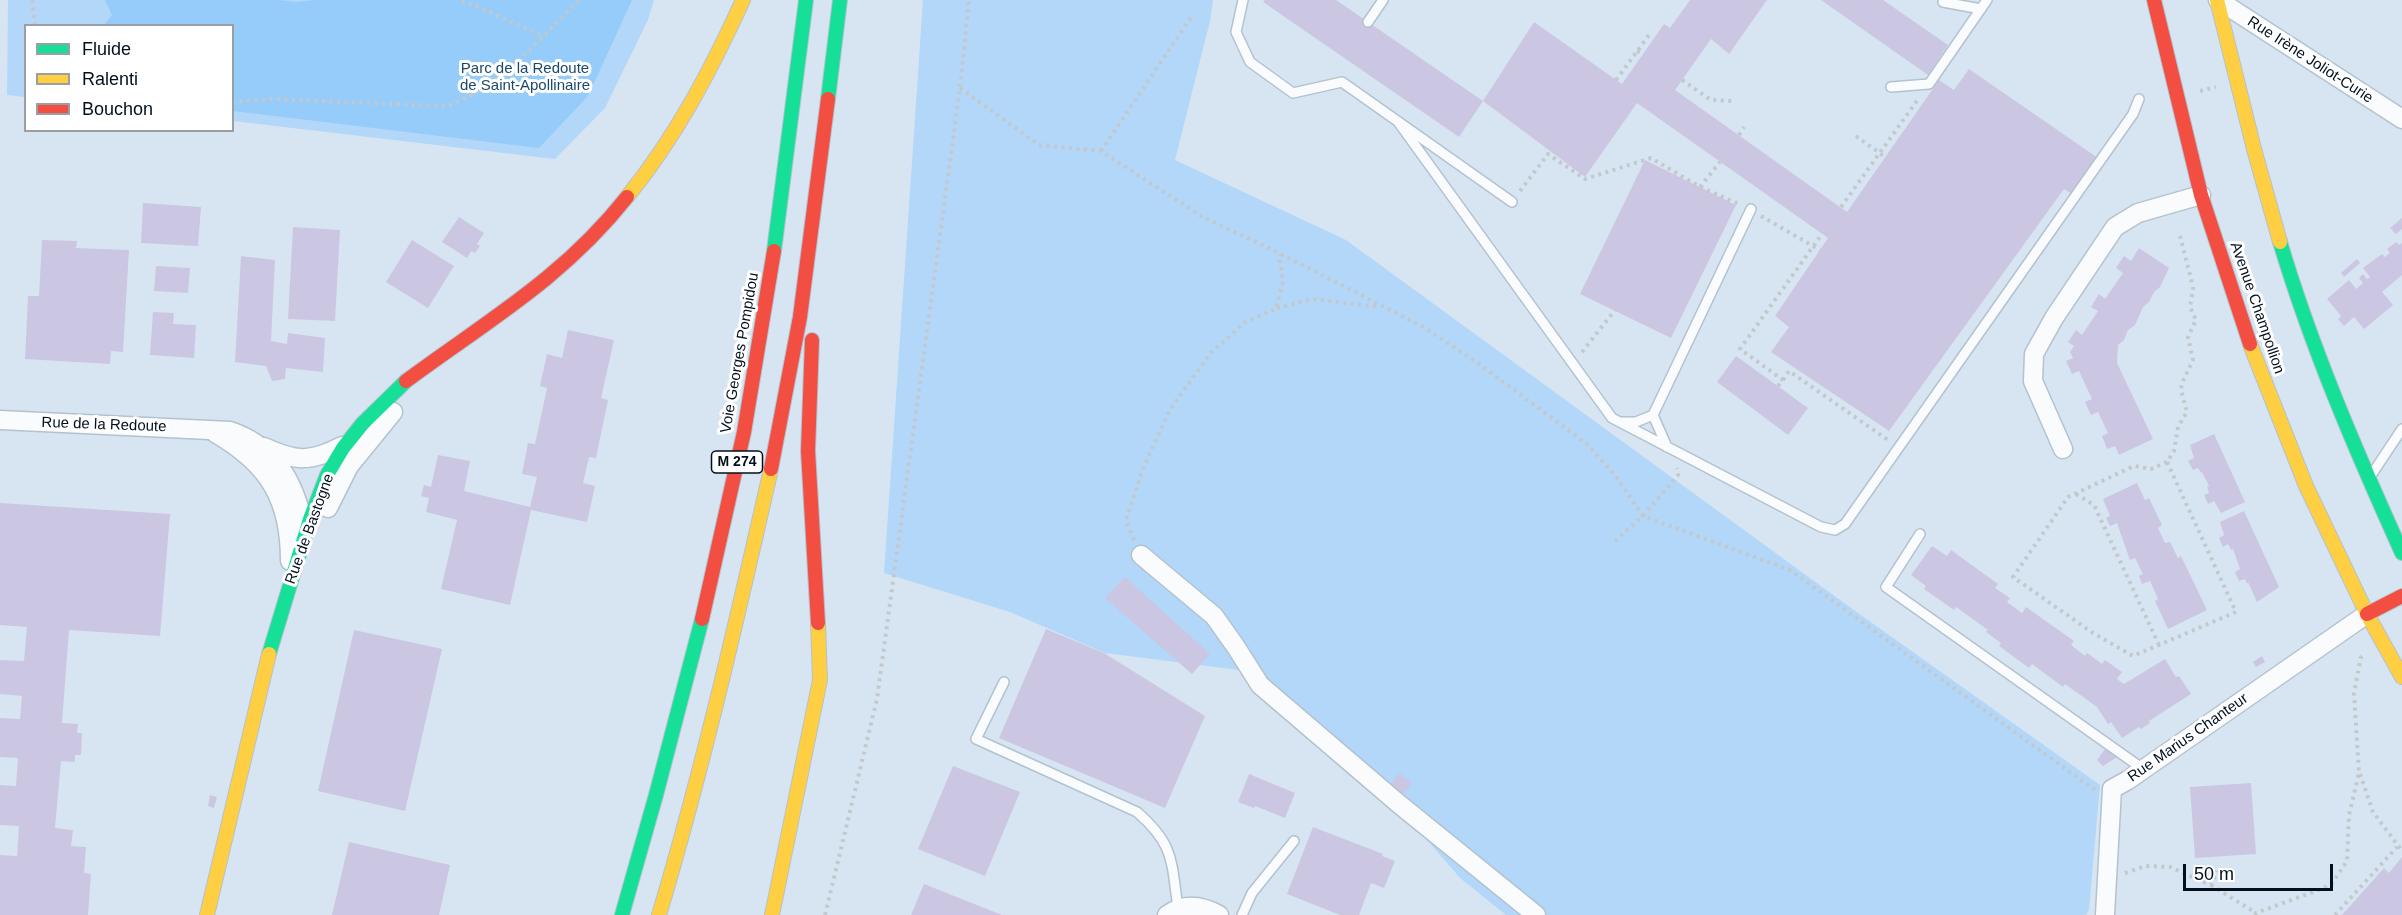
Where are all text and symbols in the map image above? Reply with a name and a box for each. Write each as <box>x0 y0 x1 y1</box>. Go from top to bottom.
street label: Rue Irène Joliot-Curie <box>2244 13 2376 107</box>
legend <box>24 24 234 132</box>
text: Fluide <box>82 39 131 59</box>
park label: Parc de la Redoute de Saint-Apollinaire <box>460 60 590 95</box>
text: Ralenti <box>82 69 138 89</box>
text: Bouchon <box>82 99 153 119</box>
street label: Avenue Champollion <box>2226 240 2288 376</box>
street label: Voie Georges Pompidou <box>717 271 763 435</box>
street label: Rue de la Redoute <box>41 414 167 436</box>
road number: M 274 <box>712 451 762 473</box>
street label: Rue de Bastogne <box>282 471 338 587</box>
street label: Rue Marius Chanteur <box>2124 690 2252 786</box>
scale bar <box>2186 852 2336 890</box>
text: 50 m <box>2194 864 2234 884</box>

